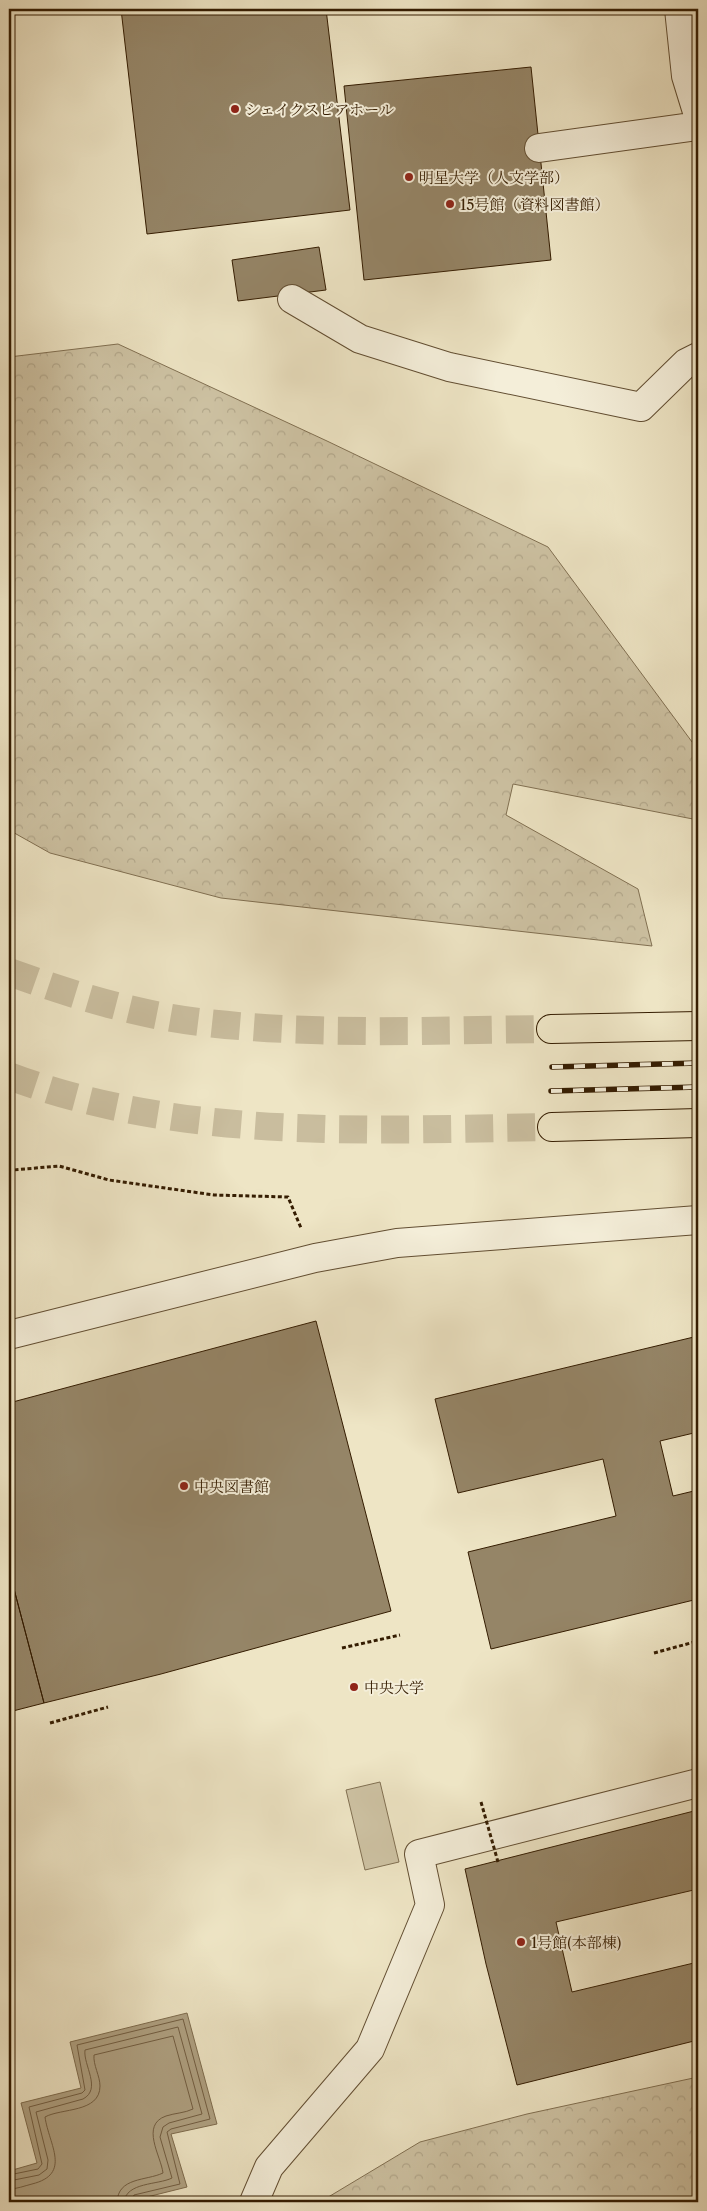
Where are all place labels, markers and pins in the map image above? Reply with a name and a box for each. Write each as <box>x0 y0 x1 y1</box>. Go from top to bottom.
place label: シェイクスピアホール <box>245 100 394 119</box>
marker: シェイクスピアホール <box>229 103 241 115</box>
place label: 明星大学（人文学部） <box>419 168 569 187</box>
marker: 明星大学（人文学部） <box>403 171 415 183</box>
place label: 15号館（資料図書館） <box>460 195 609 214</box>
marker: 15号館（資料図書館） <box>444 198 456 210</box>
place label: 中央図書館 <box>194 1477 269 1496</box>
marker: 中央図書館 <box>178 1480 190 1492</box>
place label: 中央大学 <box>364 1678 424 1697</box>
marker: 中央大学 <box>348 1681 360 1693</box>
place label: 1号館(本部棟) <box>531 1933 621 1952</box>
marker: 1号館(本部棟) <box>515 1936 527 1948</box>

